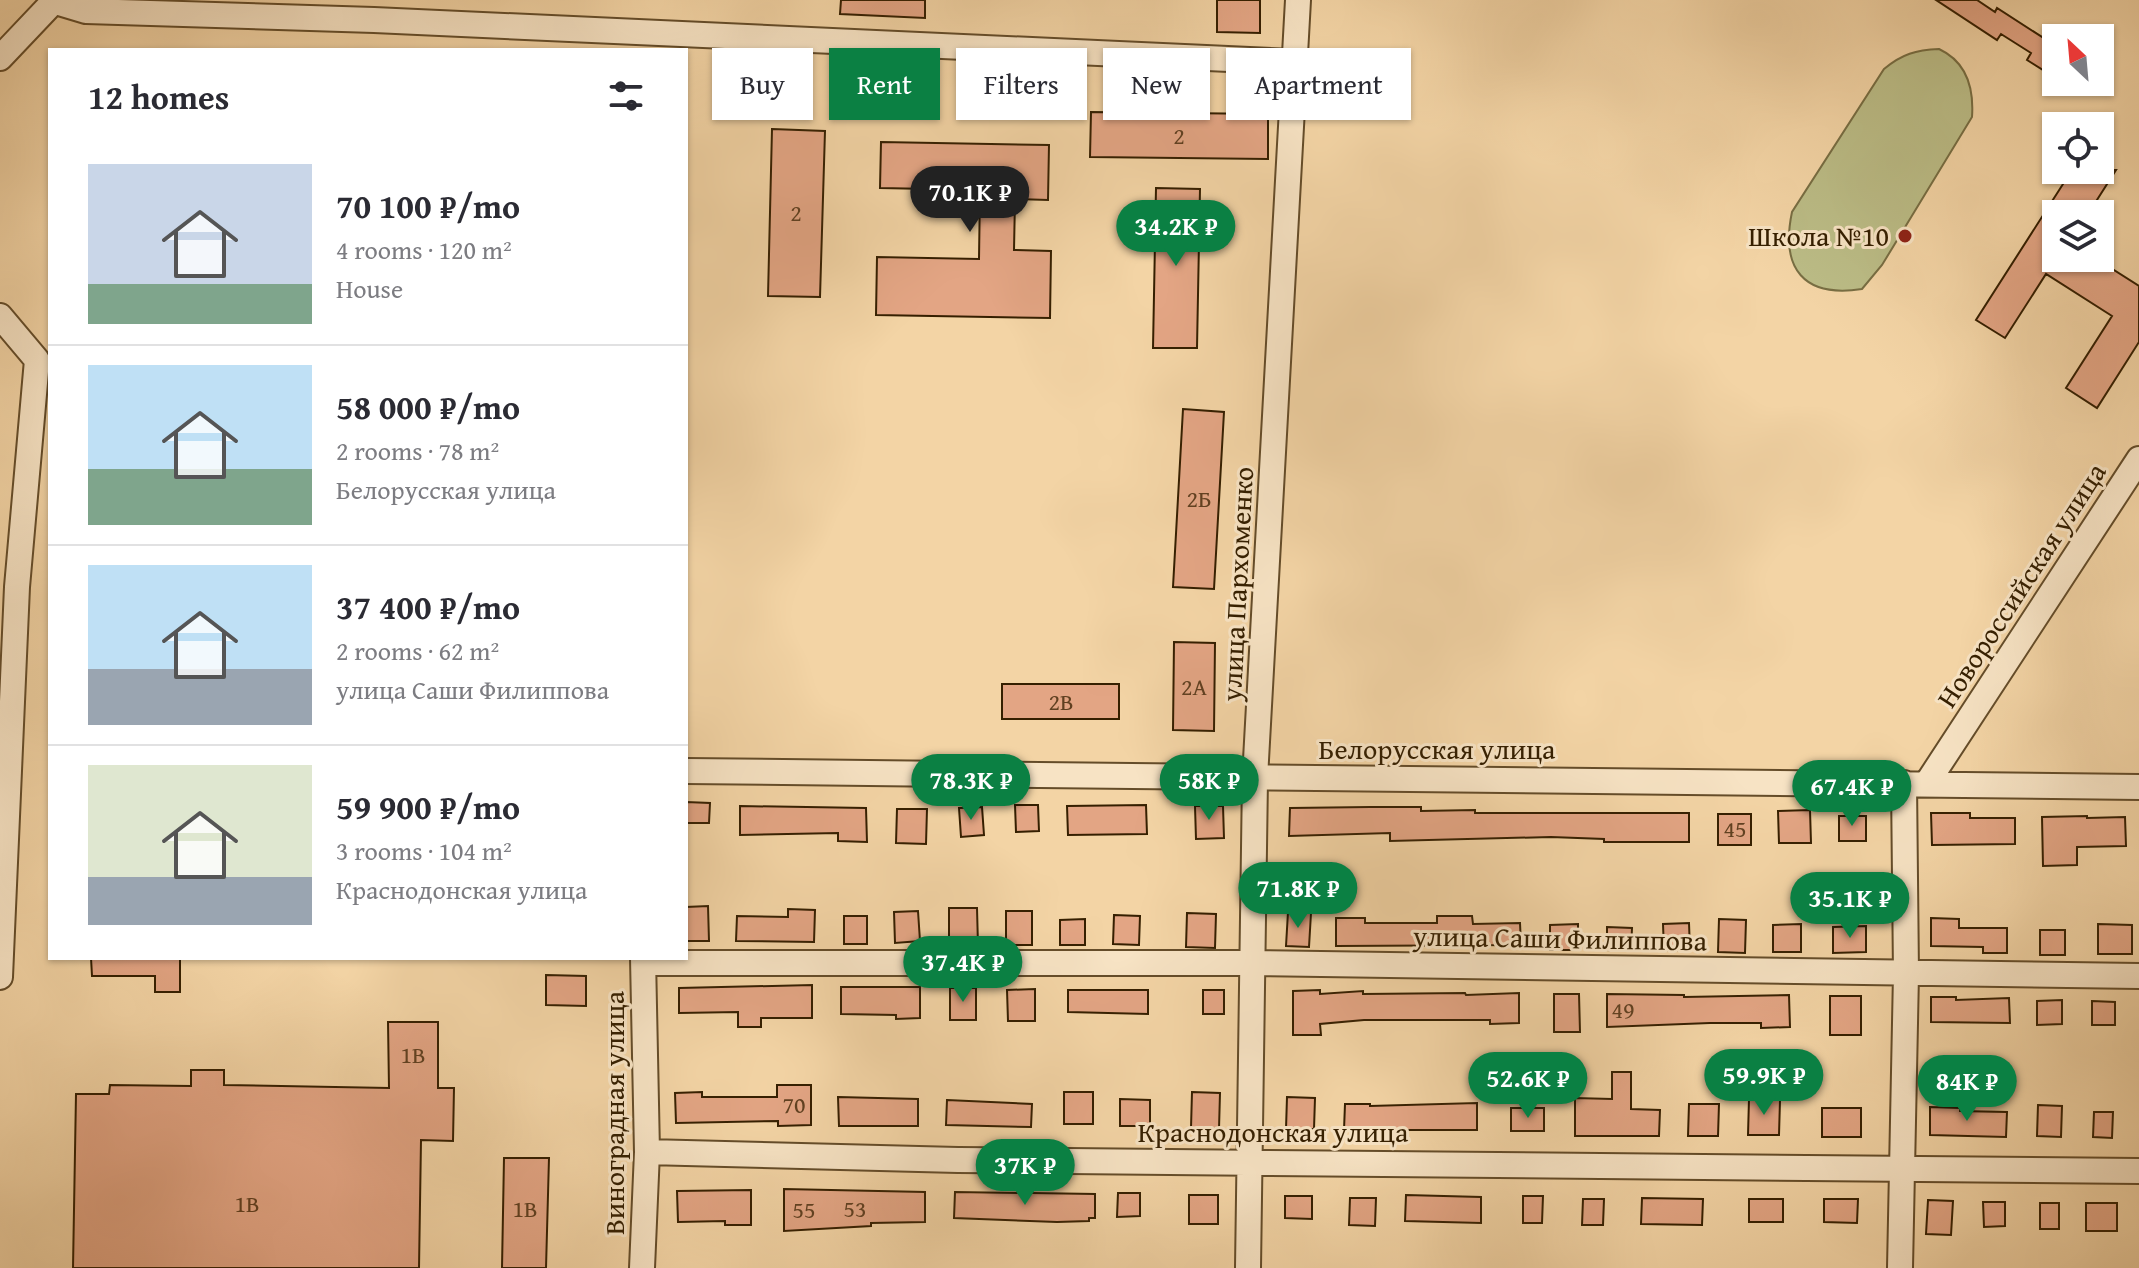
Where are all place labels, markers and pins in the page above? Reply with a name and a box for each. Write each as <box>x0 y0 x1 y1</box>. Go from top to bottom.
pin: 70.1K ₽ <box>896 166 1044 234</box>
pin: 34.2K ₽ <box>1102 200 1250 268</box>
place label: Школа №10 <box>1748 215 1889 256</box>
marker: Школа №10 <box>1896 227 1914 245</box>
pin: 78.3K ₽ <box>897 754 1045 822</box>
pin: 58K ₽ <box>1153 754 1265 822</box>
pin: 67.4K ₽ <box>1778 760 1926 828</box>
pin: 71.8K ₽ <box>1224 862 1372 930</box>
pin: 35.1K ₽ <box>1776 872 1924 940</box>
pin: 37.4K ₽ <box>889 936 1037 1004</box>
pin: 59.9K ₽ <box>1690 1049 1838 1117</box>
pin: 52.6K ₽ <box>1454 1052 1602 1120</box>
pin: 84K ₽ <box>1911 1055 2023 1123</box>
pin: 37K ₽ <box>969 1139 1081 1207</box>

